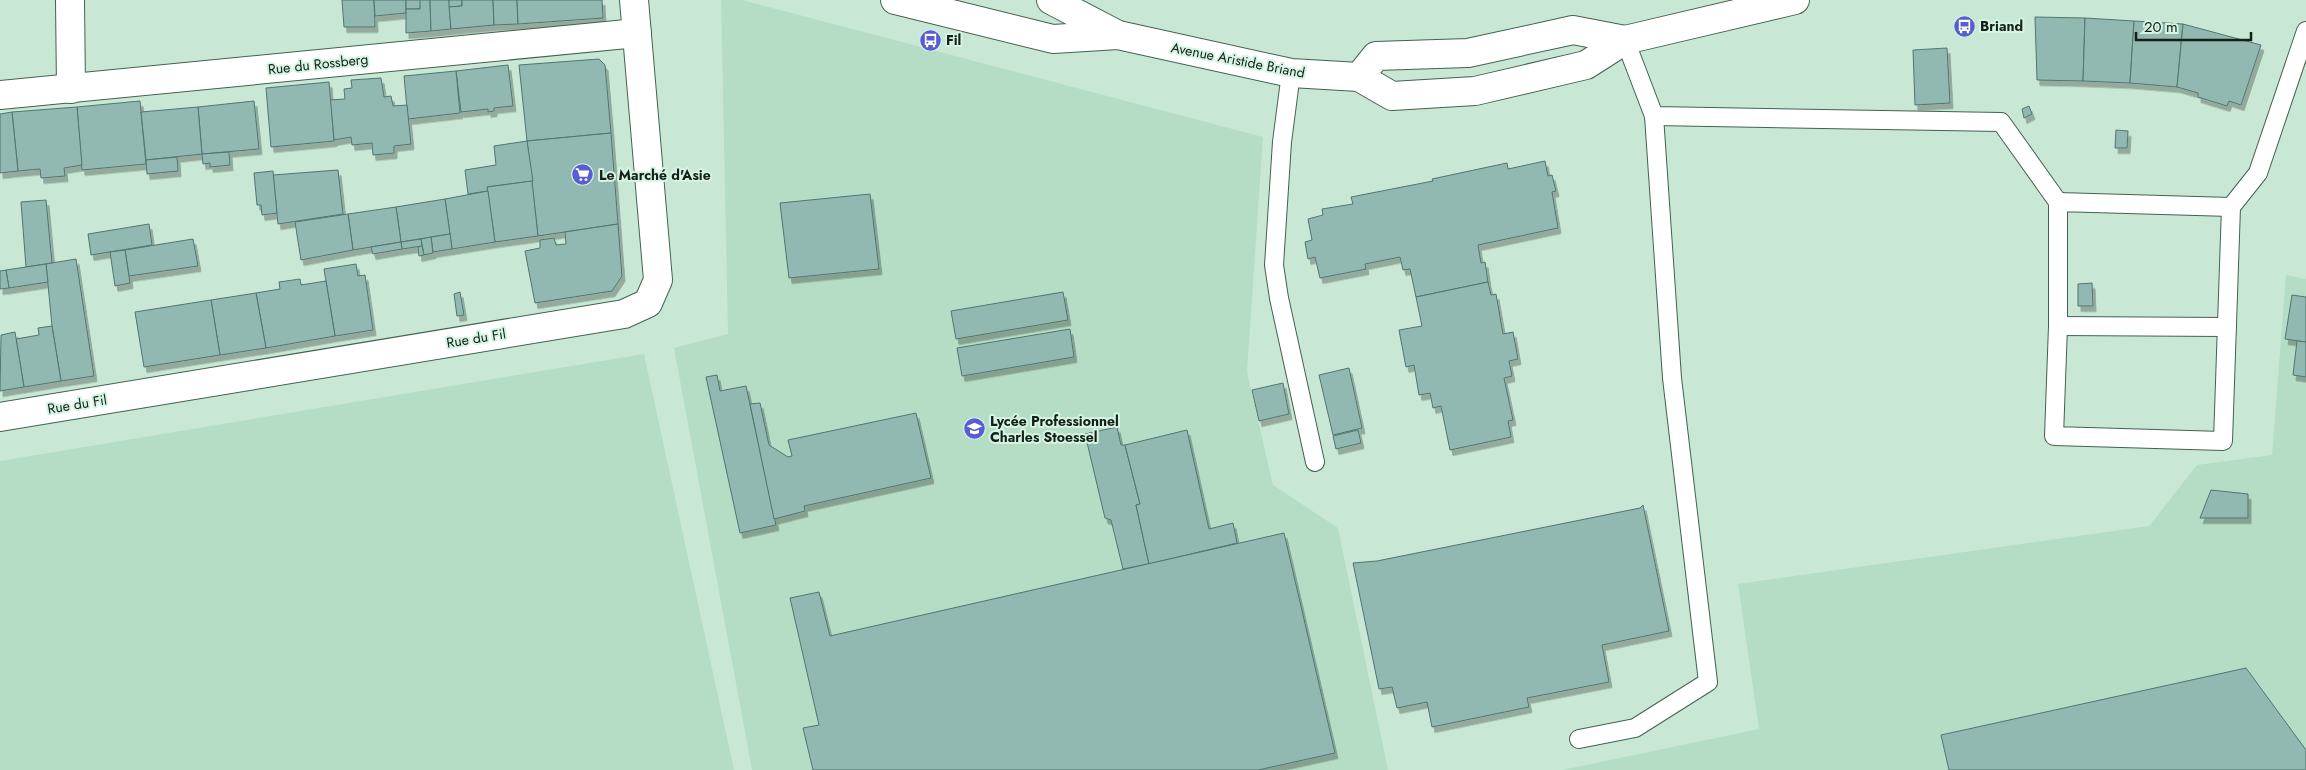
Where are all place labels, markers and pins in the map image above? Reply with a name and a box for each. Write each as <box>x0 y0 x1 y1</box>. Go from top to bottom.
bus stop icon: Briand <box>1952 14 1976 38</box>
place label: Briand <box>1980 16 2023 36</box>
bus stop icon: Fil <box>918 28 942 52</box>
place label: Fil <box>946 30 961 50</box>
supermarket icon: Le Marché d'Asie <box>571 163 595 187</box>
place label: Le Marché d'Asie <box>599 165 711 185</box>
place label: Lycée Professionnel Charles Stoessel <box>990 411 1119 447</box>
school or university icon: Lycée Professionnel Charles Stoessel <box>962 417 986 441</box>

